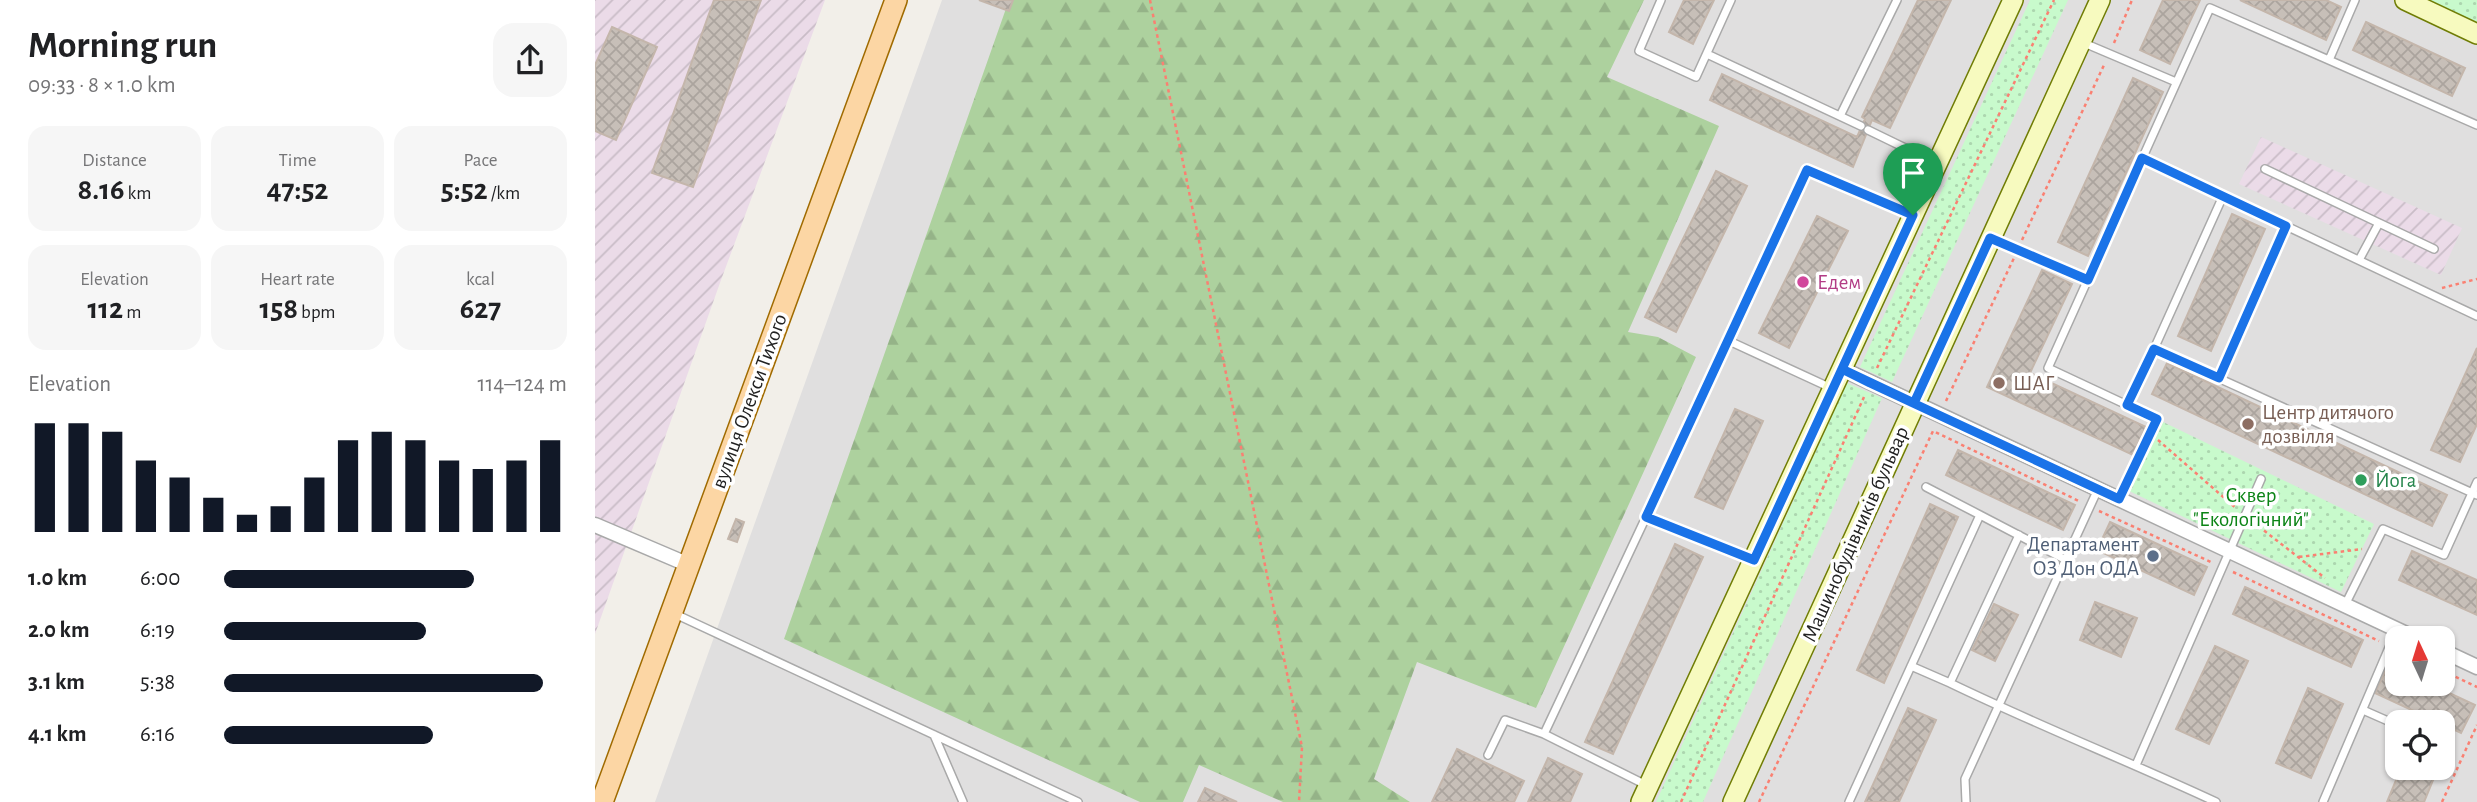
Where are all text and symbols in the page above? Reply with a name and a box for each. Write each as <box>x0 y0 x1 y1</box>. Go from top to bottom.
button: share <box>493 23 567 97</box>
text: Morning run <box>28 27 217 65</box>
text: 09:33 · 8 × 1.0 km <box>28 74 176 97</box>
pin <box>1883 143 1943 215</box>
text: Distance <box>82 151 147 170</box>
text: Time <box>279 151 316 170</box>
text: Pace <box>463 151 498 170</box>
icon: arrive <box>1894 154 1932 192</box>
text: 8.16 <box>78 175 124 205</box>
text: 47:52 <box>266 175 329 205</box>
text: 5:52 <box>441 175 488 205</box>
text: km <box>124 184 151 203</box>
text: /km <box>488 184 520 203</box>
text: Elevation <box>80 270 149 289</box>
text: Heart rate <box>260 270 335 289</box>
text: kcal <box>466 270 495 289</box>
place label: Едем <box>1817 272 1861 293</box>
marker: Едем <box>1795 274 1811 290</box>
text: 112 <box>87 294 123 324</box>
text: 158 <box>259 294 298 324</box>
text: 627 <box>460 294 501 324</box>
text: m <box>123 303 142 322</box>
text: bpm <box>298 303 336 322</box>
street label: вулиця Олекси Тихого <box>708 311 791 491</box>
text: Elevation <box>28 373 111 396</box>
text: 114–124 m <box>478 373 567 396</box>
place label: ШАГ <box>2013 373 2055 394</box>
marker: ШАГ <box>1991 375 2007 391</box>
place label: Центр дитячого дозвілля <box>2262 402 2394 447</box>
marker: Центр дитячого дозвілля <box>2240 416 2256 432</box>
street label: Машинобудівників бульвар <box>1798 423 1913 645</box>
place label: Йога <box>2375 469 2417 491</box>
marker: Йога <box>2353 472 2369 488</box>
park label: Сквер "Екологічний" <box>2193 485 2309 530</box>
place label: Департамент ОЗ Дон ОДА <box>2027 534 2139 579</box>
marker: Департамент ОЗ Дон ОДА <box>2145 548 2161 564</box>
text: 1.0 km <box>28 567 87 590</box>
text: 6:00 <box>140 567 180 590</box>
text: 2.0 km <box>28 619 90 642</box>
text: 6:19 <box>140 619 175 642</box>
north arrow <box>2385 626 2455 696</box>
map controls <box>2385 626 2455 780</box>
text: 3.1 km <box>28 671 85 694</box>
text: 5:38 <box>140 671 175 694</box>
button: locate <box>2385 710 2455 780</box>
text: 4.1 km <box>28 723 87 746</box>
text: 6:16 <box>140 723 175 746</box>

